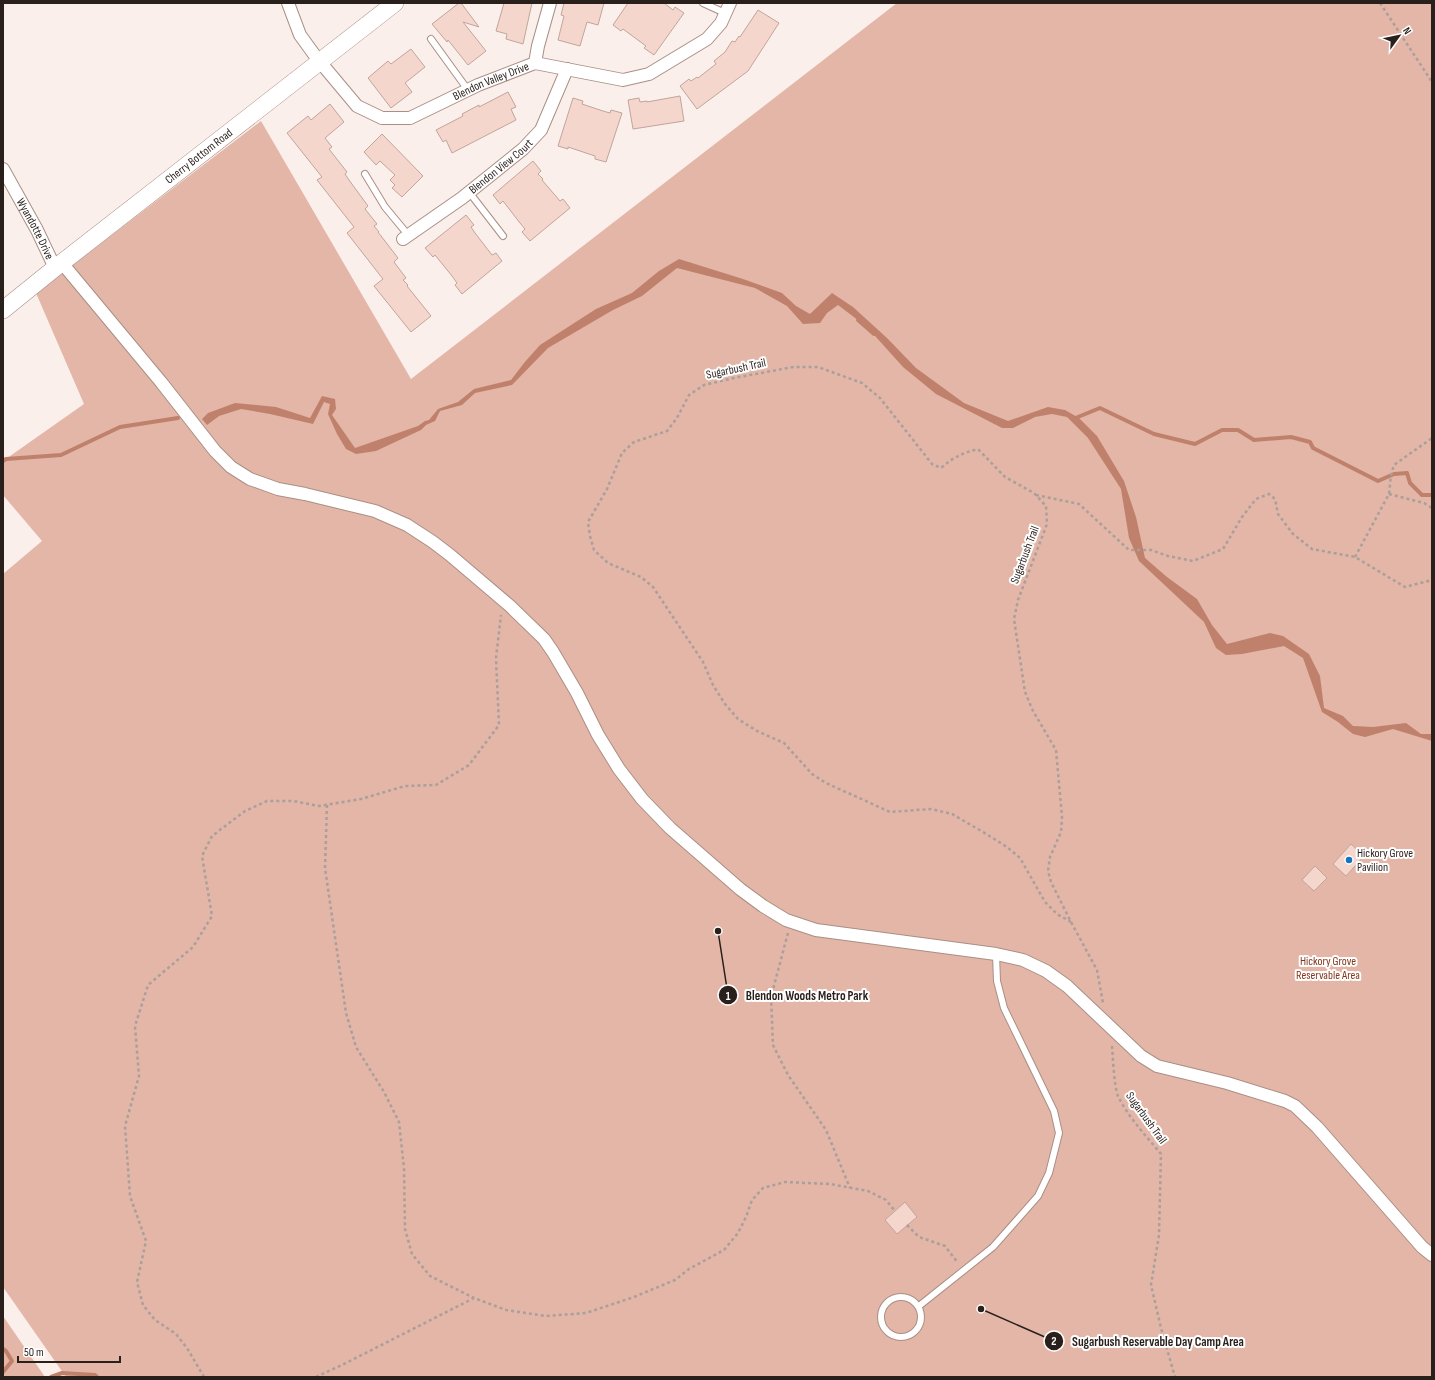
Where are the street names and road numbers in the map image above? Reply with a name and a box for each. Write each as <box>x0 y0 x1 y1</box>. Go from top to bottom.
street label: Blendon Valley Drive <box>450 59 531 104</box>
street label: Cherry Bottom Road <box>162 125 235 187</box>
street label: Blendon View Court <box>466 135 536 197</box>
street label: Wyandotte Drive <box>13 196 57 262</box>
street label: Sugarbush Trail <box>705 355 767 383</box>
street label: Sugarbush Trail <box>1007 524 1043 586</box>
street label: Sugarbush Trail <box>1122 1089 1170 1147</box>

